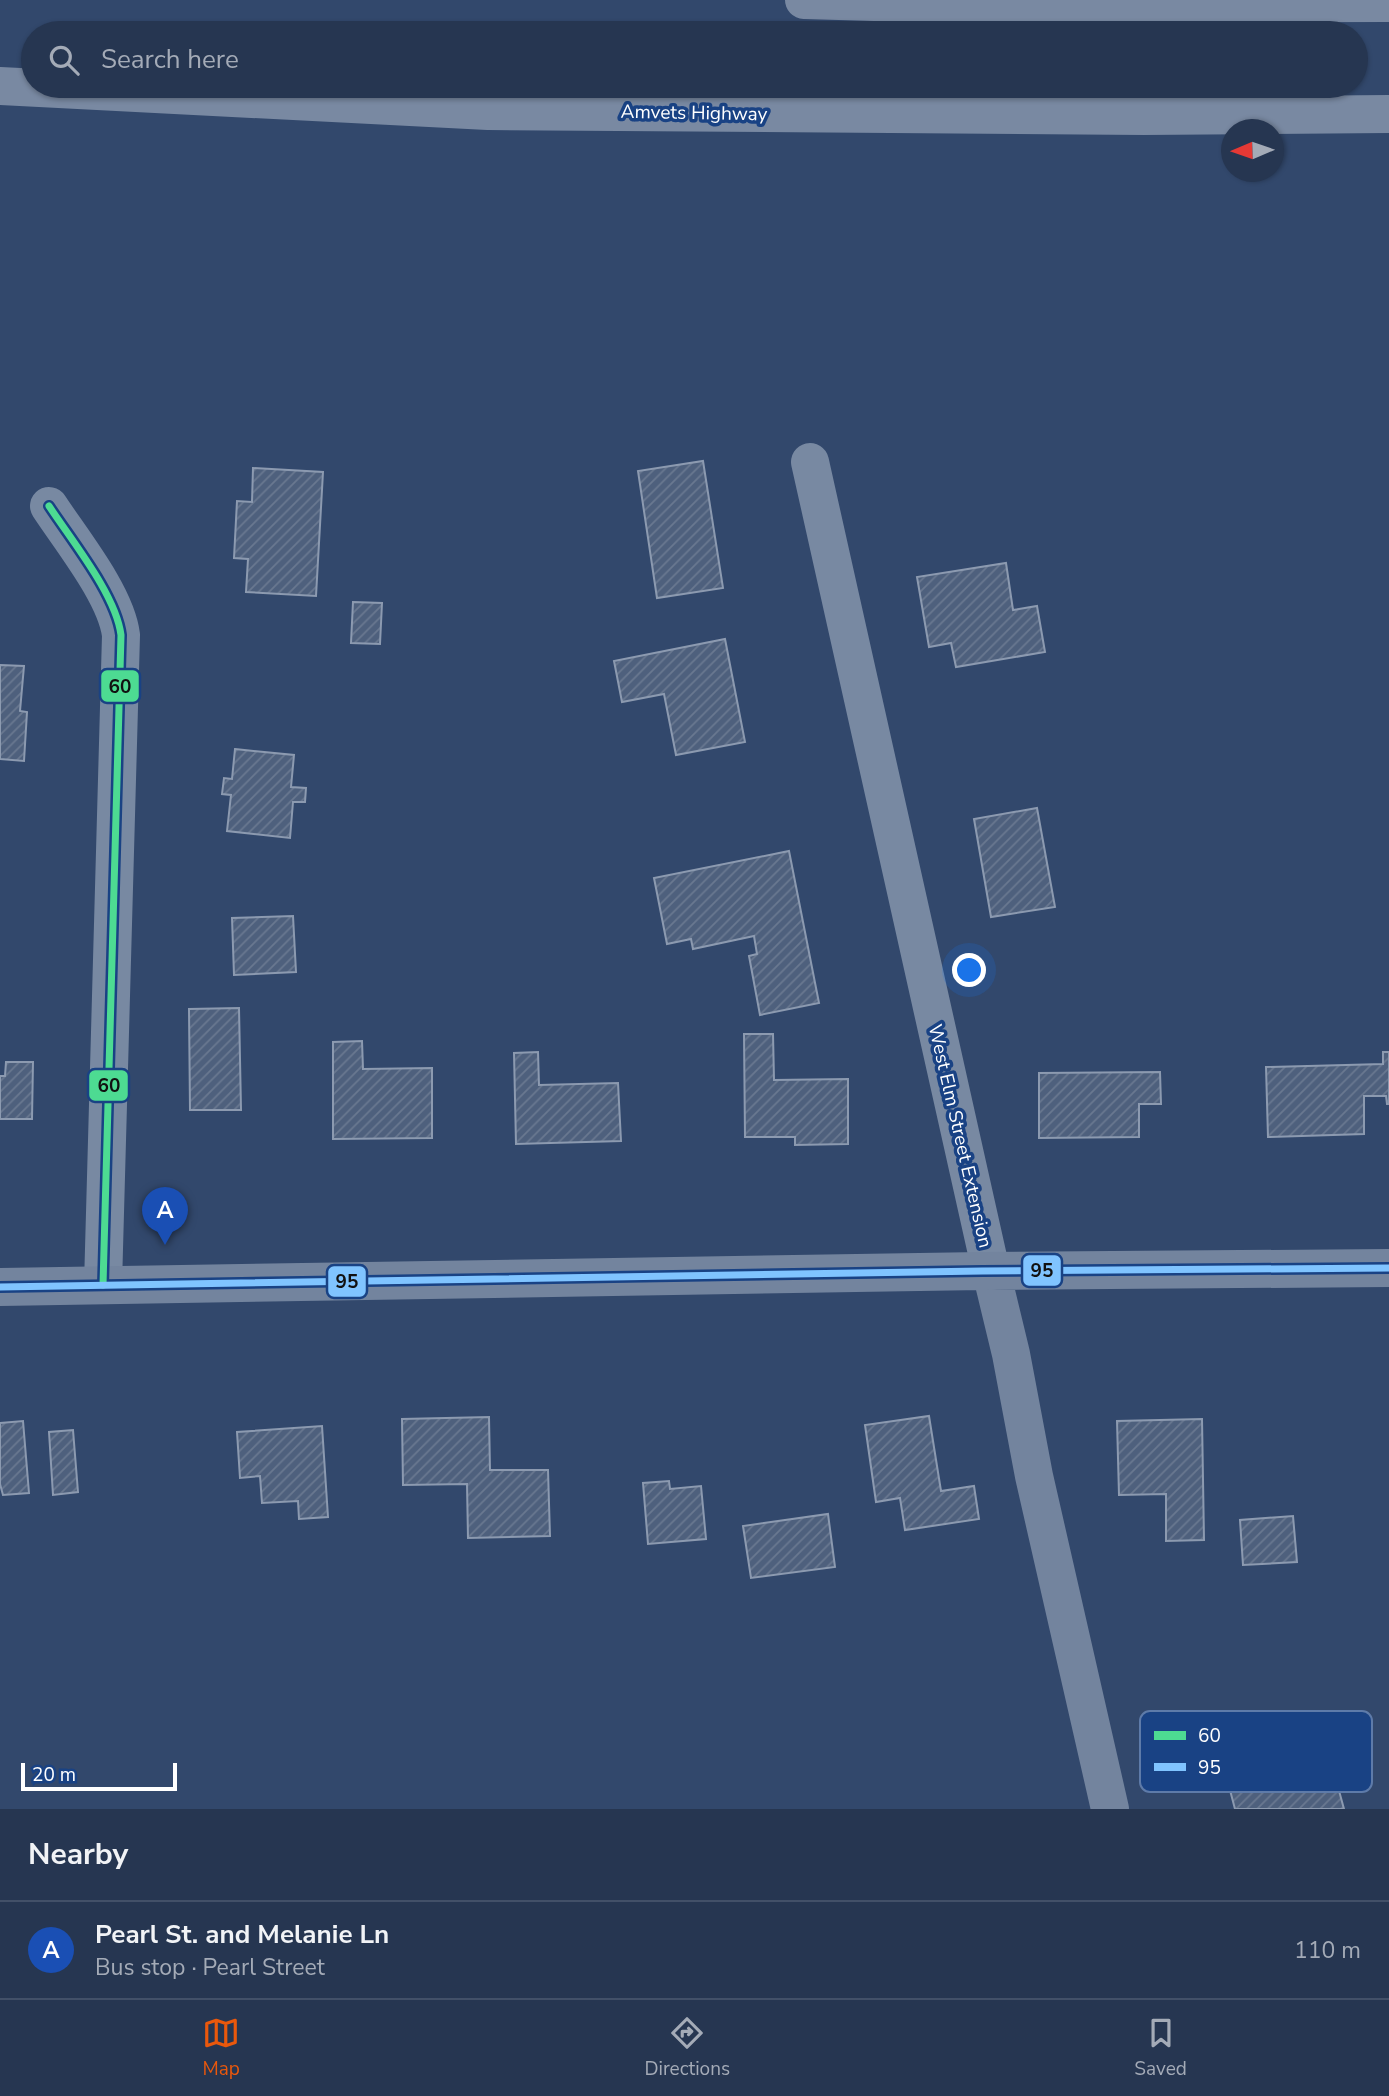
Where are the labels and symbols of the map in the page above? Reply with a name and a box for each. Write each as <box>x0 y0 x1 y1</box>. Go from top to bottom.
street label: Amvets Highway <box>620 99 768 127</box>
north arrow <box>1221 119 1284 182</box>
line badge: 60 <box>100 669 140 703</box>
text: 60 <box>109 674 131 700</box>
your location <box>952 953 986 987</box>
street label: West Elm Street Extension <box>922 1022 998 1250</box>
line badge: 60 <box>88 1069 129 1102</box>
text: 60 <box>98 1073 120 1099</box>
pin: A <box>142 1187 188 1245</box>
line badge: 95 <box>1022 1254 1062 1287</box>
text: 95 <box>1031 1258 1053 1284</box>
line badge: 95 <box>327 1265 367 1298</box>
text: 95 <box>336 1269 358 1295</box>
legend <box>1140 1711 1372 1792</box>
text: 60 <box>1198 1723 1221 1749</box>
text: 95 <box>1198 1755 1221 1781</box>
scale bar <box>21 1760 177 1792</box>

